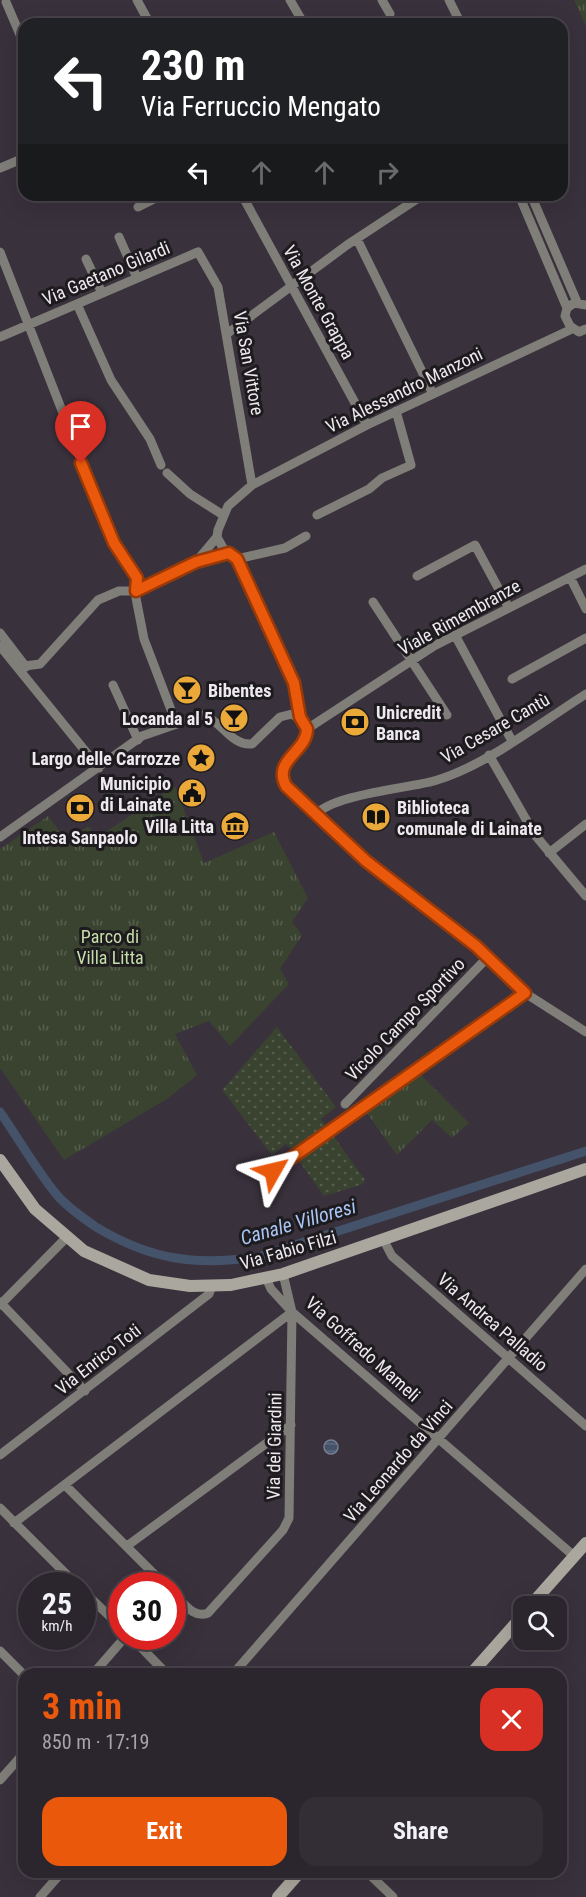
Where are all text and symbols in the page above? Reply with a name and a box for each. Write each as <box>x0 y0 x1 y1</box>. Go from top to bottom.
text: 230 m <box>141 41 246 90</box>
icon: left <box>42 42 120 120</box>
text: Via Ferruccio Mengato <box>141 91 381 123</box>
icon: left <box>182 156 215 189</box>
icon: ahead <box>245 156 278 189</box>
icon: ahead <box>308 156 341 189</box>
icon: right <box>371 156 404 189</box>
street label: Via Gaetano Gilardi <box>39 237 173 309</box>
street label: Via Monte Grappa <box>279 241 359 363</box>
street label: Via San Vittore <box>230 309 268 417</box>
street label: Via Alessandro Manzoni <box>322 343 486 437</box>
pin <box>55 401 106 463</box>
icon: arrive <box>64 410 97 443</box>
street label: Viale Rimembranze <box>394 575 524 659</box>
bar icon: Bibentes <box>171 674 203 706</box>
place label: Bibentes <box>208 680 271 701</box>
street label: Via Cesare Cantù <box>437 688 553 768</box>
bar icon: Locanda al 5 <box>218 702 250 734</box>
place label: Unicredit Banca <box>376 702 442 744</box>
bank icon: Unicredit Banca <box>339 706 371 738</box>
place label: Locanda al 5 <box>122 708 213 729</box>
place icon: Largo delle Carrozze <box>185 742 217 774</box>
place label: Largo delle Carrozze <box>32 748 180 769</box>
place label: Municipio di Lainate <box>100 773 171 815</box>
public building icon: Municipio di Lainate <box>176 777 208 809</box>
bank icon: Intesa Sanpaolo <box>64 792 96 824</box>
place label: Biblioteca comunale di Lainate <box>397 797 542 839</box>
library icon: Biblioteca comunale di Lainate <box>360 801 392 833</box>
museum icon: Villa Litta <box>219 810 251 842</box>
place label: Villa Litta <box>145 816 214 837</box>
place label: Intesa Sanpaolo <box>22 827 138 848</box>
park label: Parco di Villa Litta <box>76 926 144 968</box>
street label: Vicolo Campo Sportivo <box>341 953 469 1085</box>
position arrow <box>241 1139 305 1203</box>
water label: Canale Villoresi <box>237 1194 359 1250</box>
street label: Via Fabio Filzi <box>237 1226 339 1274</box>
street label: Via Andrea Palladio <box>434 1268 552 1376</box>
street label: Via Goffredo Mameli <box>302 1292 424 1406</box>
street label: Via Enrico Toti <box>51 1319 145 1399</box>
street label: Via dei Giardini <box>263 1392 285 1500</box>
street label: Via Leonardo da Vinci <box>339 1396 457 1526</box>
speed limit sign: 30 <box>108 1572 186 1650</box>
text: 25 <box>42 1586 72 1621</box>
map controls <box>513 1596 567 1650</box>
button: search <box>513 1596 567 1650</box>
text: km/h <box>42 1617 72 1635</box>
text: 3 min <box>42 1686 122 1728</box>
button: close <box>480 1688 543 1751</box>
text: 850 m · 17:19 <box>42 1730 149 1754</box>
button: Exit <box>42 1797 287 1866</box>
button: Share <box>299 1797 543 1866</box>

